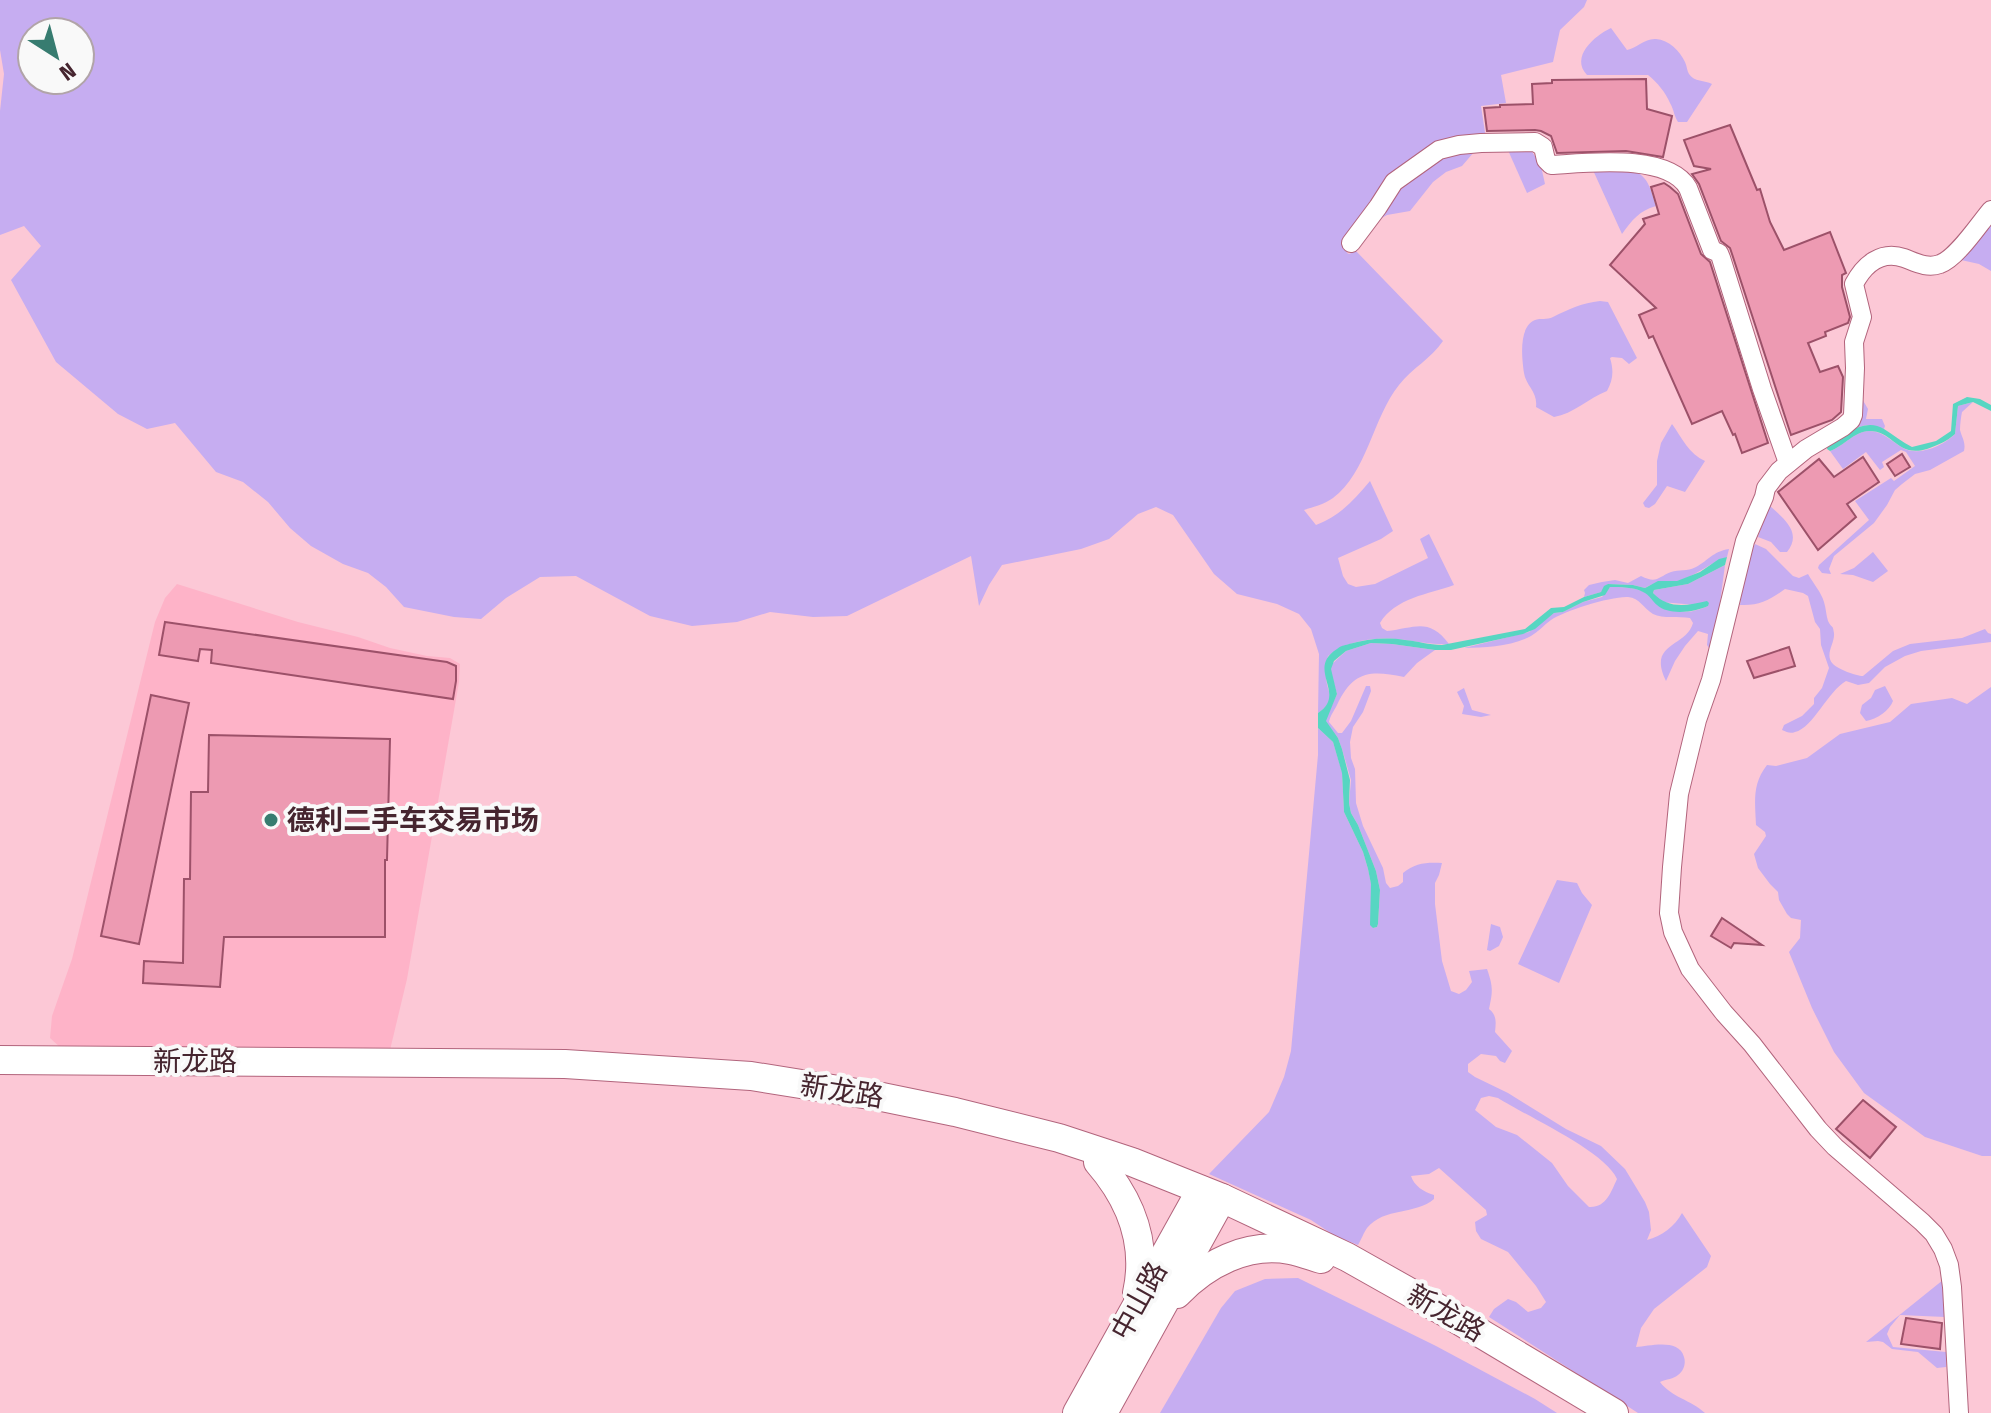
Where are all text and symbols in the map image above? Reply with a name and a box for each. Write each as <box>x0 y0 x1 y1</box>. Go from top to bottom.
north arrow <box>16 16 96 96</box>
text: N <box>54 57 81 87</box>
place label: 德利二手车交易市场 <box>287 804 539 837</box>
marker: 德利二手车交易市场 <box>262 811 280 829</box>
street label: 新龙路 <box>153 1045 237 1078</box>
street label: 新龙路 <box>798 1068 886 1114</box>
street label: 中山路 <box>1104 1256 1174 1346</box>
street label: 新龙路 <box>1401 1278 1491 1348</box>

